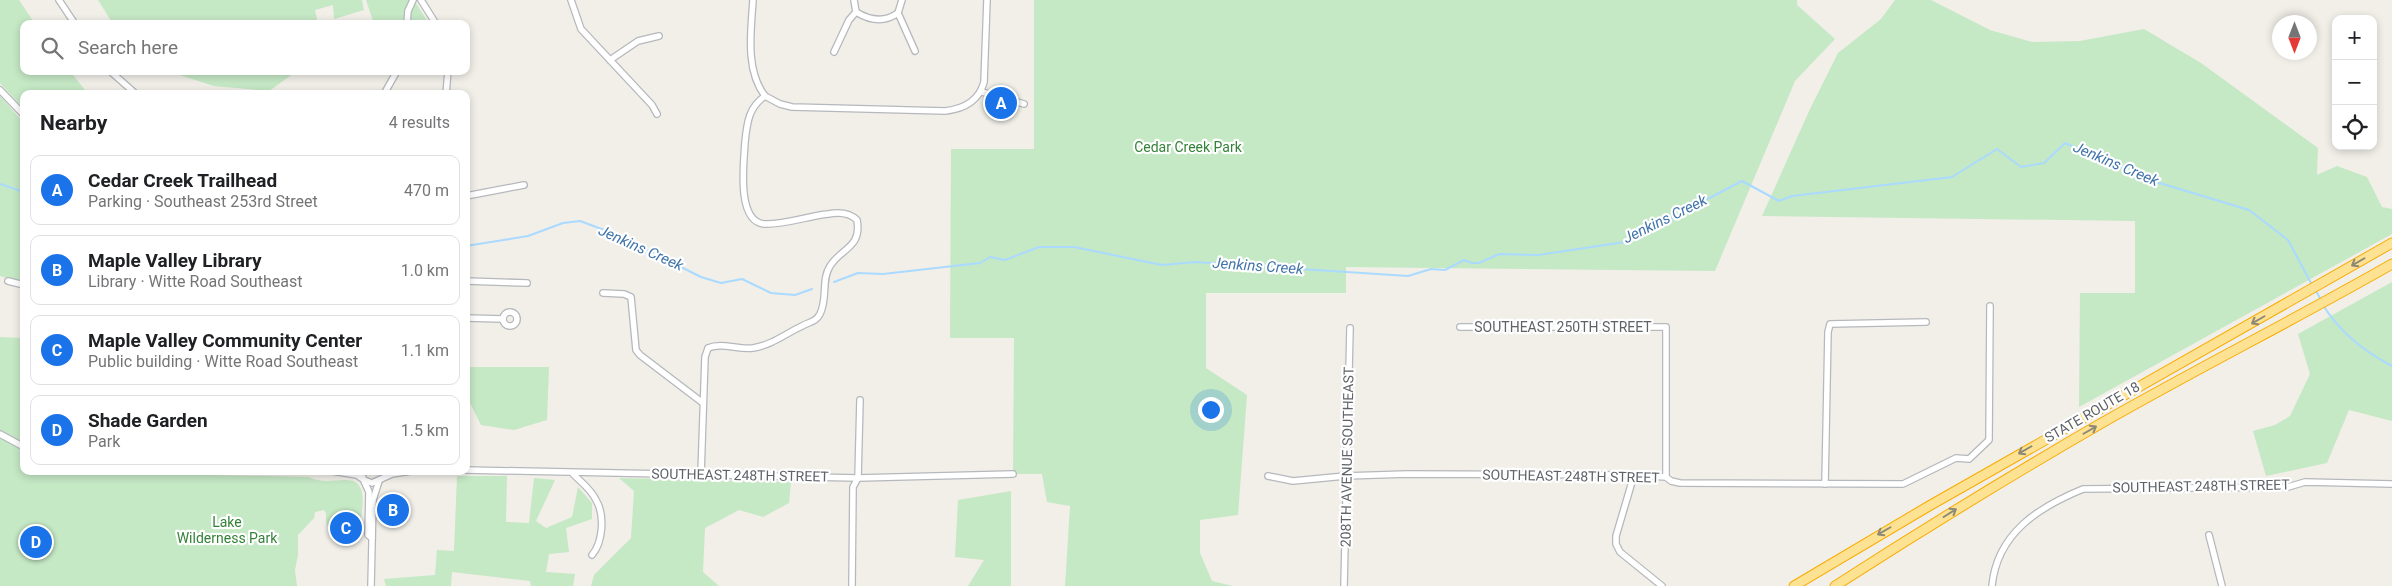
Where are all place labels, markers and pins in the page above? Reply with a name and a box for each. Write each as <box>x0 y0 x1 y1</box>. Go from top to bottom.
pin: A <box>985 84 1017 122</box>
pin: B <box>377 491 409 529</box>
pin: C <box>330 509 362 547</box>
pin: D <box>20 523 52 561</box>

